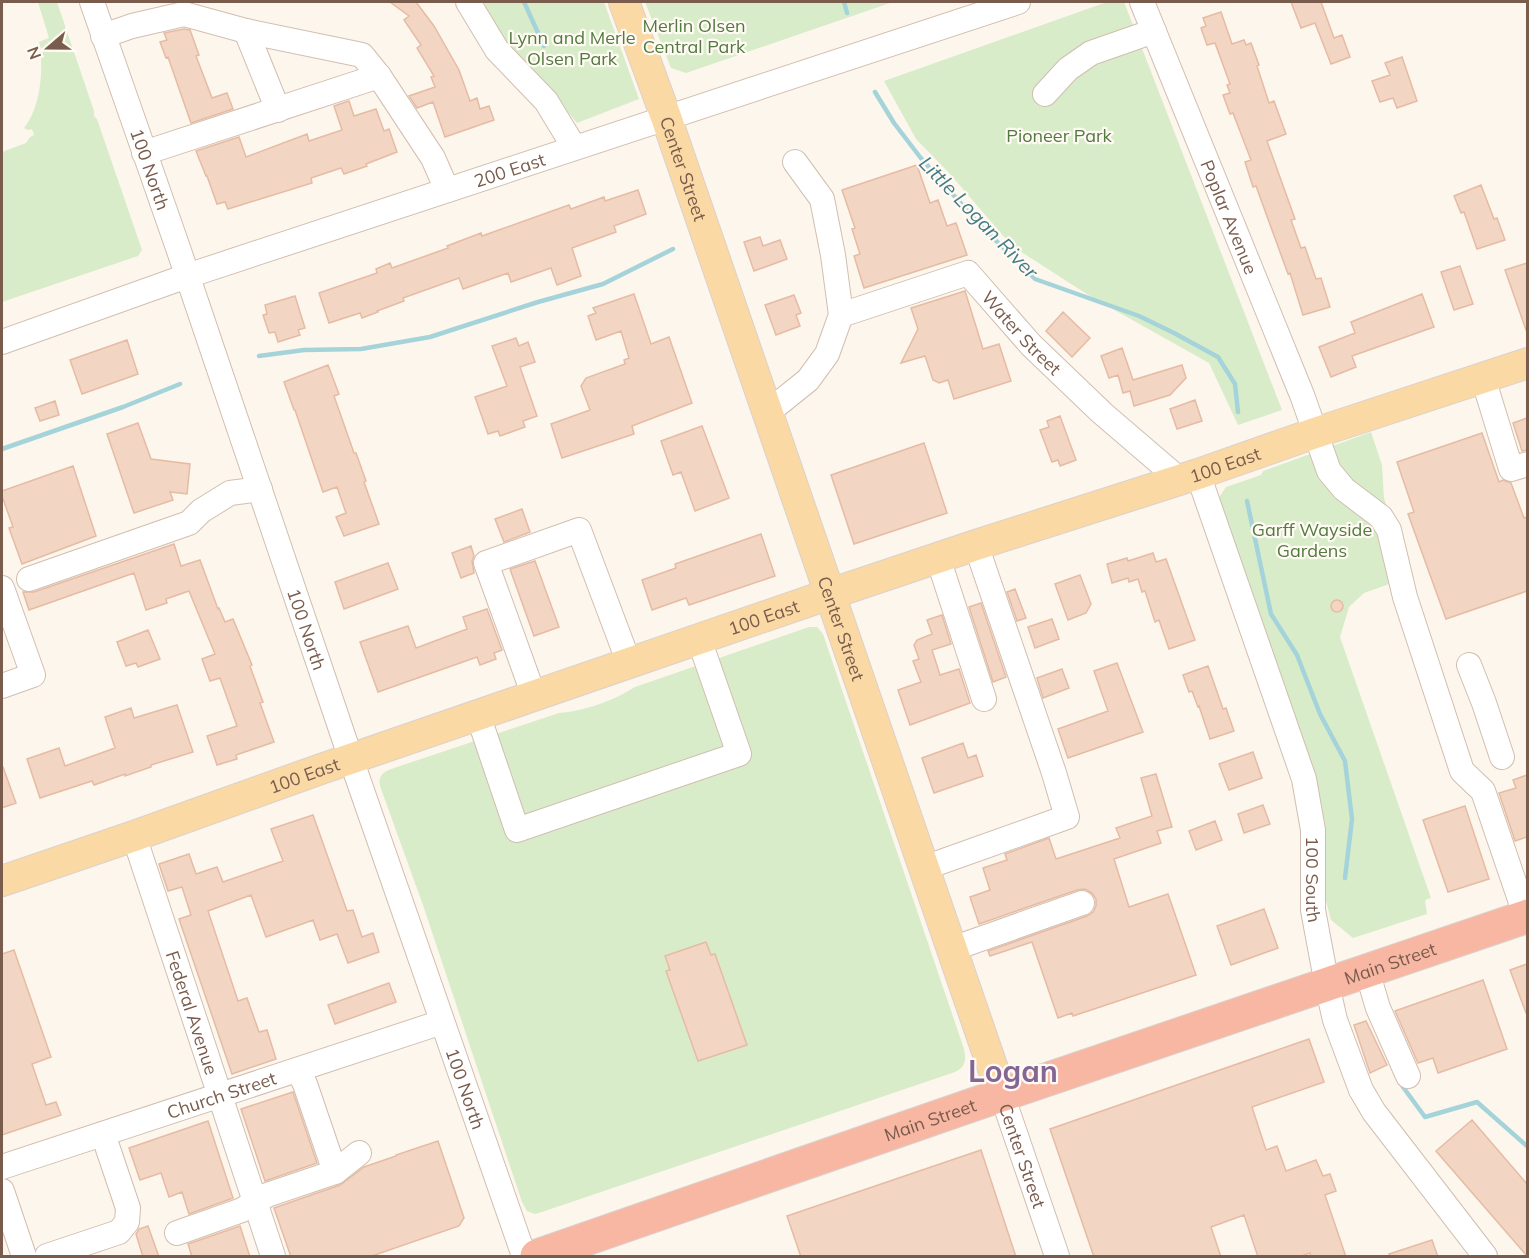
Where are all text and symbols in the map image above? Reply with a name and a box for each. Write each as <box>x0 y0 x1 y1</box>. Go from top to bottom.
park label: Merlin Olsen Central Park <box>642 14 746 58</box>
north arrow <box>18 18 78 78</box>
park label: Lynn and Merle Olsen Park <box>508 26 636 70</box>
text: N <box>22 44 45 62</box>
street label: Center Street <box>655 113 712 224</box>
park label: Pioneer Park <box>1006 124 1112 147</box>
street label: 100 North <box>126 125 175 213</box>
street label: 200 East <box>471 147 548 192</box>
water label: Little Logan River <box>914 151 1044 284</box>
street label: Poplar Avenue <box>1196 156 1263 277</box>
street label: Water Street <box>977 286 1066 380</box>
street label: 100 East <box>1187 442 1263 487</box>
park label: Garff Wayside Gardens <box>1252 518 1372 562</box>
street label: Center Street <box>813 573 870 684</box>
street label: 100 North <box>283 585 332 673</box>
street label: 100 East <box>725 594 802 640</box>
street label: 100 East <box>265 752 342 798</box>
street label: 100 South <box>1302 836 1327 924</box>
street label: Main Street <box>1341 937 1439 989</box>
street label: Federal Avenue <box>161 948 224 1078</box>
street label: 100 North <box>441 1045 490 1132</box>
district label: Logan <box>968 1052 1058 1090</box>
street label: Church Street <box>164 1066 279 1123</box>
street label: Main Street <box>881 1093 979 1146</box>
street label: Center Street <box>994 1100 1051 1211</box>

